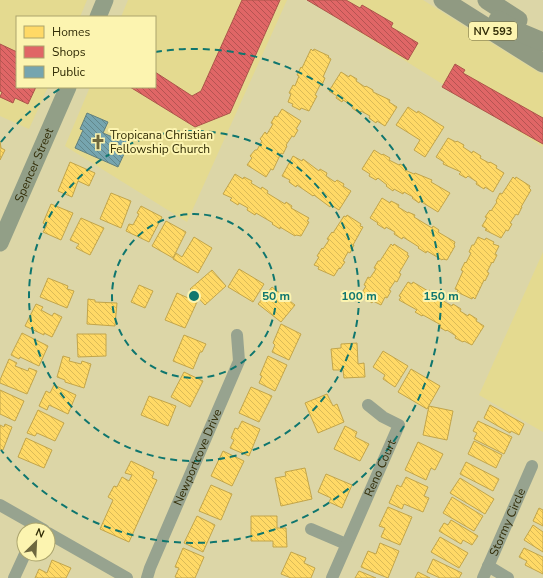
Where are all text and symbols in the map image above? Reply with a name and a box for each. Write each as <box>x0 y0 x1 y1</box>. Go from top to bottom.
legend <box>16 16 156 88</box>
road number: NV 593 <box>469 22 517 40</box>
text: Homes <box>52 24 90 40</box>
text: Shops <box>52 44 86 60</box>
text: Public <box>52 64 86 80</box>
street label: Spencer Street <box>11 125 58 205</box>
place label: Tropicana Christian Fellowship Church <box>110 127 213 157</box>
church icon: Tropicana Christian Fellowship Church <box>89 133 107 151</box>
text: 50 m <box>262 288 290 304</box>
text: 100 m <box>341 288 377 304</box>
text: 150 m <box>423 288 459 304</box>
centre of rings <box>187 289 201 303</box>
street label: Newportcove Drive <box>170 406 225 508</box>
street label: Reno Court <box>361 436 400 499</box>
street label: Stormy Circle <box>486 486 529 559</box>
north arrow <box>16 522 56 562</box>
text: N <box>33 525 47 542</box>

